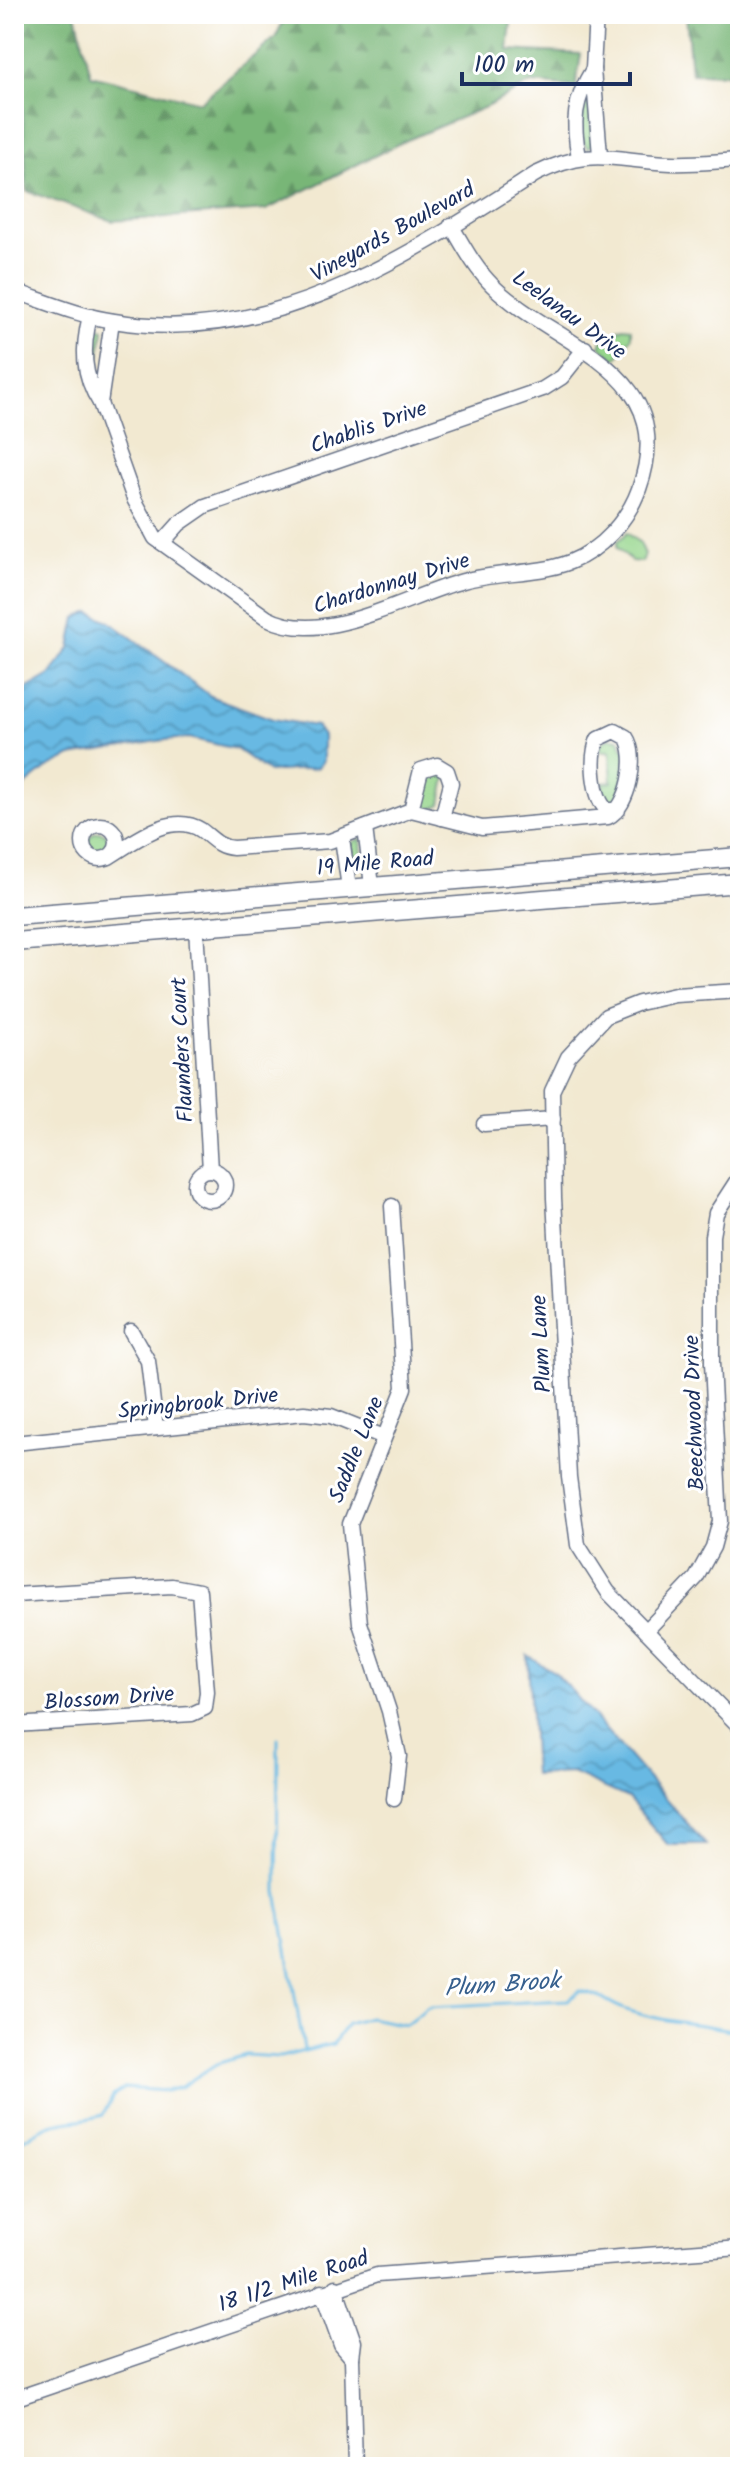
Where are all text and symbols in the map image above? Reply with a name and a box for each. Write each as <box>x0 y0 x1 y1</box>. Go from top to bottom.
scale bar <box>462 36 630 86</box>
text: 100 m <box>474 46 534 85</box>
street label: Vineyards Boulevard <box>305 173 483 293</box>
street label: Leelanau Drive <box>504 262 633 370</box>
street label: Chablis Drive <box>306 392 432 465</box>
street label: Chardonnay Drive <box>309 544 475 625</box>
street label: 19 Mile Road <box>315 842 436 887</box>
street label: Flaunders Court <box>162 976 205 1123</box>
street label: Plum Lane <box>522 1294 563 1394</box>
street label: Beechwood Drive <box>675 1334 716 1491</box>
street label: Springbrook Drive <box>117 1379 280 1430</box>
street label: Saddle Lane <box>320 1391 395 1508</box>
street label: Blossom Drive <box>43 1677 175 1721</box>
water label: Plum Brook <box>443 1962 565 2009</box>
street label: 18 1/2 Mile Road <box>214 2241 374 2323</box>

